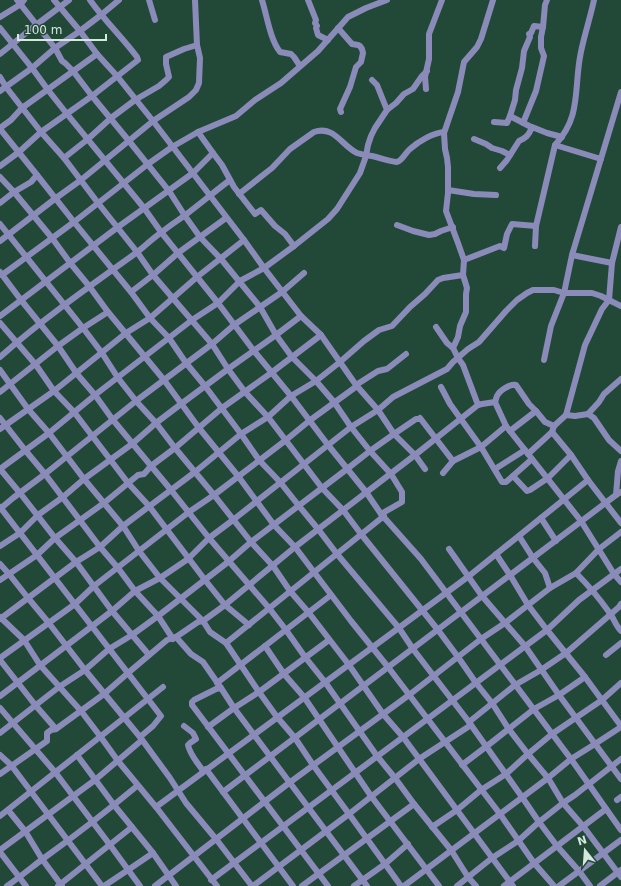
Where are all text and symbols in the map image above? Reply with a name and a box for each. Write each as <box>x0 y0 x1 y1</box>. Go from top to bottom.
scale bar <box>18 16 106 42</box>
text: 100 m <box>24 23 62 37</box>
north arrow <box>565 830 605 870</box>
text: N <box>576 833 589 848</box>

